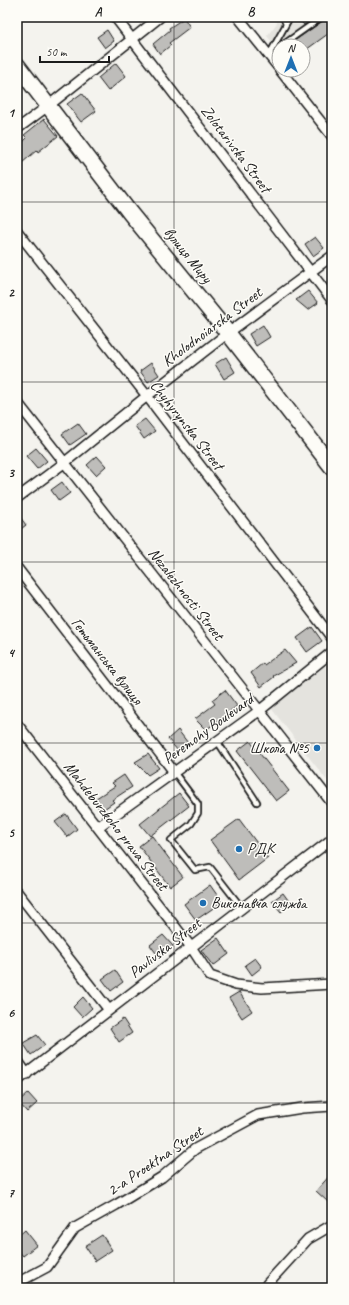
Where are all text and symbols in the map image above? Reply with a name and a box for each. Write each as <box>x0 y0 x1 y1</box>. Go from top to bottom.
text: A <box>95 4 103 20</box>
text: B <box>248 4 256 20</box>
scale bar <box>40 38 109 64</box>
north arrow <box>271 38 311 78</box>
text: N <box>288 41 297 55</box>
text: 50 m <box>46 44 68 60</box>
street label: Zolotarivska Street <box>197 101 277 199</box>
text: 1 <box>8 105 16 121</box>
street label: вулиця Миру <box>159 223 218 288</box>
street label: Kholodnoiarska Street <box>158 282 267 371</box>
text: 2 <box>8 285 15 301</box>
street label: Chyhyrynska Street <box>146 376 230 476</box>
text: 3 <box>8 465 15 481</box>
street label: Nezalezhnosti Street <box>144 544 229 646</box>
street label: Гетьманська вулиця <box>67 613 148 710</box>
text: 4 <box>8 645 16 661</box>
street label: Peremohy Boulevard <box>159 688 260 769</box>
place label: Школа №5 <box>249 738 310 758</box>
marker: Школа №5 <box>312 743 322 753</box>
street label: Mahdeburzkoho prava Street <box>59 757 174 896</box>
text: 5 <box>8 825 15 841</box>
place label: РДК <box>247 839 277 859</box>
marker: РДК <box>234 844 244 854</box>
place label: Виконавча служба <box>211 893 308 913</box>
marker: Виконавча служба <box>198 898 208 908</box>
street label: Pavlivska Street <box>125 913 206 982</box>
text: 6 <box>8 1005 15 1021</box>
street label: 2-a Proektna Street <box>103 1121 208 1200</box>
text: 7 <box>8 1185 15 1201</box>

